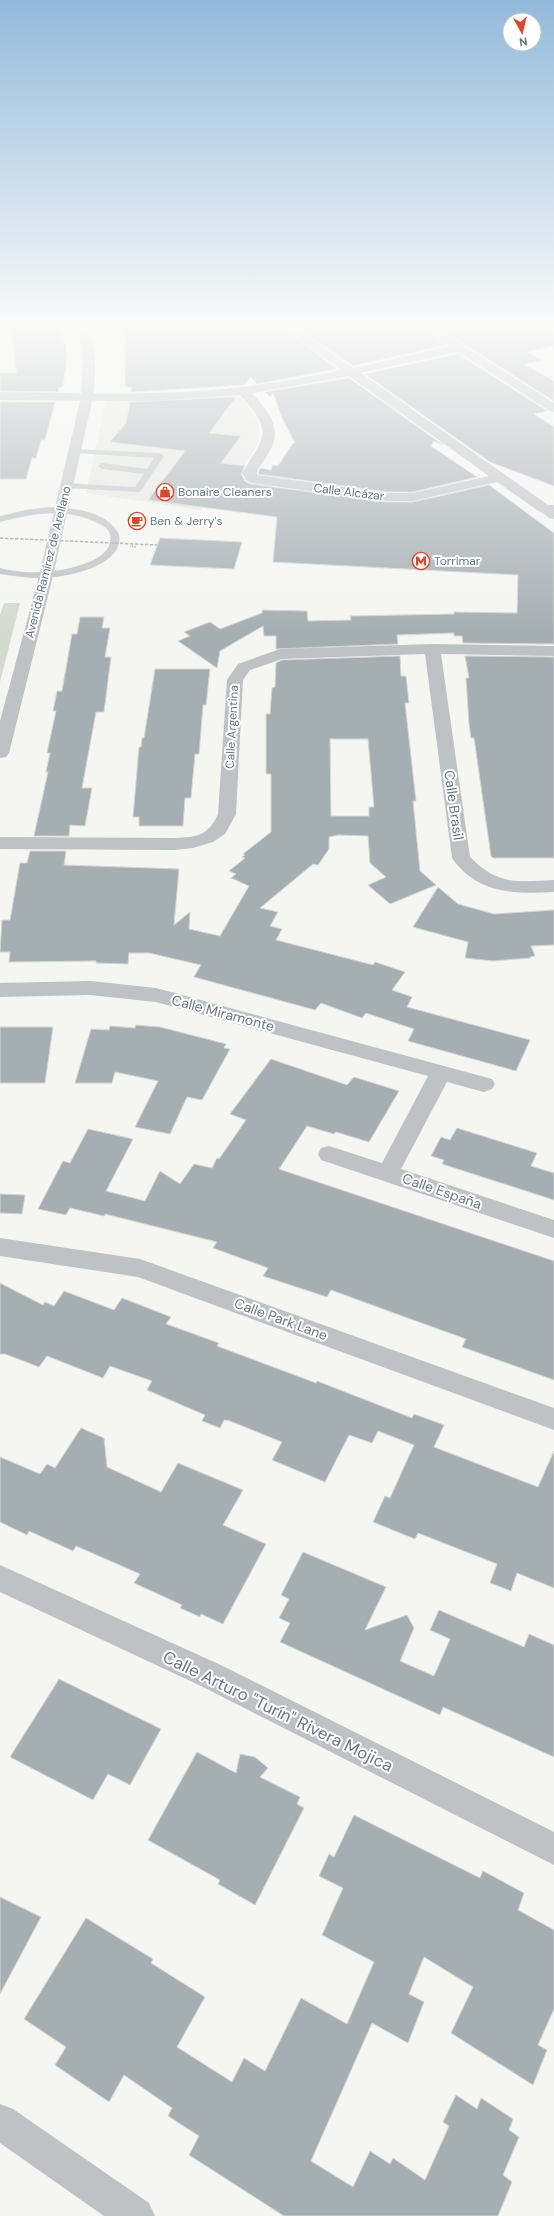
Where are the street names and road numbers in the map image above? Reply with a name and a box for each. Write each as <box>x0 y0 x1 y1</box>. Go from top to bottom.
street label: Calle Alcázar <box>313 480 386 504</box>
street label: Avenida Ramírez de Arellano <box>21 484 75 640</box>
street label: Calle Argentina <box>222 685 242 769</box>
street label: Calle Brasil <box>440 769 468 841</box>
street label: Calle Miramonte <box>170 991 276 1035</box>
street label: Calle España <box>400 1169 484 1213</box>
street label: Calle Park Lane <box>232 1294 330 1344</box>
street label: Calle Arturo "Turín" Rivera Mojica <box>159 1646 397 1776</box>

